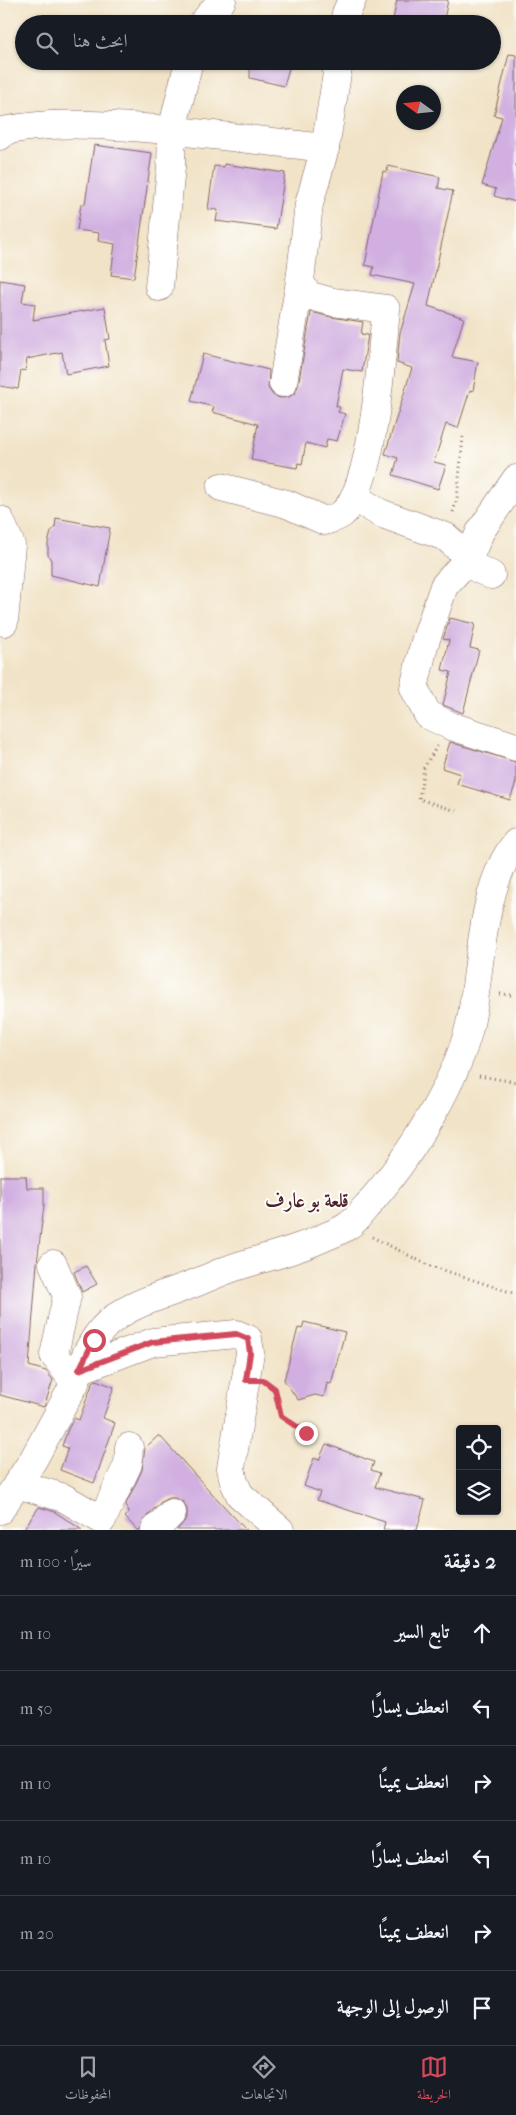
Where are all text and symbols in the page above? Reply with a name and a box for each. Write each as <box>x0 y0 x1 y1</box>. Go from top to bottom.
search box <box>15 15 501 70</box>
icon: search <box>33 29 61 57</box>
text: ابحث هنا <box>73 30 128 52</box>
north arrow <box>396 85 441 130</box>
district label: قلعة بو عارف <box>265 1189 349 1213</box>
route start <box>83 1329 106 1352</box>
route end <box>295 1422 318 1445</box>
map controls <box>456 1425 501 1515</box>
button: locate <box>456 1425 501 1470</box>
button: layers <box>456 1470 501 1515</box>
text: 2 دقيقة <box>444 1549 496 1573</box>
text: سيرًا · 100 m <box>20 1552 91 1571</box>
icon: ahead <box>468 1619 496 1647</box>
text: تابع السير <box>395 1621 449 1643</box>
text: 10 m <box>20 1624 51 1643</box>
icon: left <box>468 1694 496 1722</box>
text: انعطف يسارًا <box>371 1696 449 1718</box>
text: 50 m <box>20 1699 52 1718</box>
icon: right <box>468 1769 496 1797</box>
text: انعطف يمينًا <box>379 1771 449 1793</box>
text: 10 m <box>20 1774 51 1793</box>
icon: left <box>468 1844 496 1872</box>
text: انعطف يسارًا <box>371 1846 449 1868</box>
text: 10 m <box>20 1849 51 1868</box>
icon: right <box>468 1919 496 1947</box>
text: انعطف يمينًا <box>379 1921 449 1943</box>
text: 20 m <box>20 1924 54 1943</box>
icon: arrive <box>468 1994 496 2022</box>
text: الوصول إلى الوجهة <box>337 1996 449 2018</box>
tab: المحفوظات <box>65 2053 111 2108</box>
tab: الاتجاهات <box>241 2053 287 2108</box>
tab: الخريطة <box>417 2053 451 2108</box>

